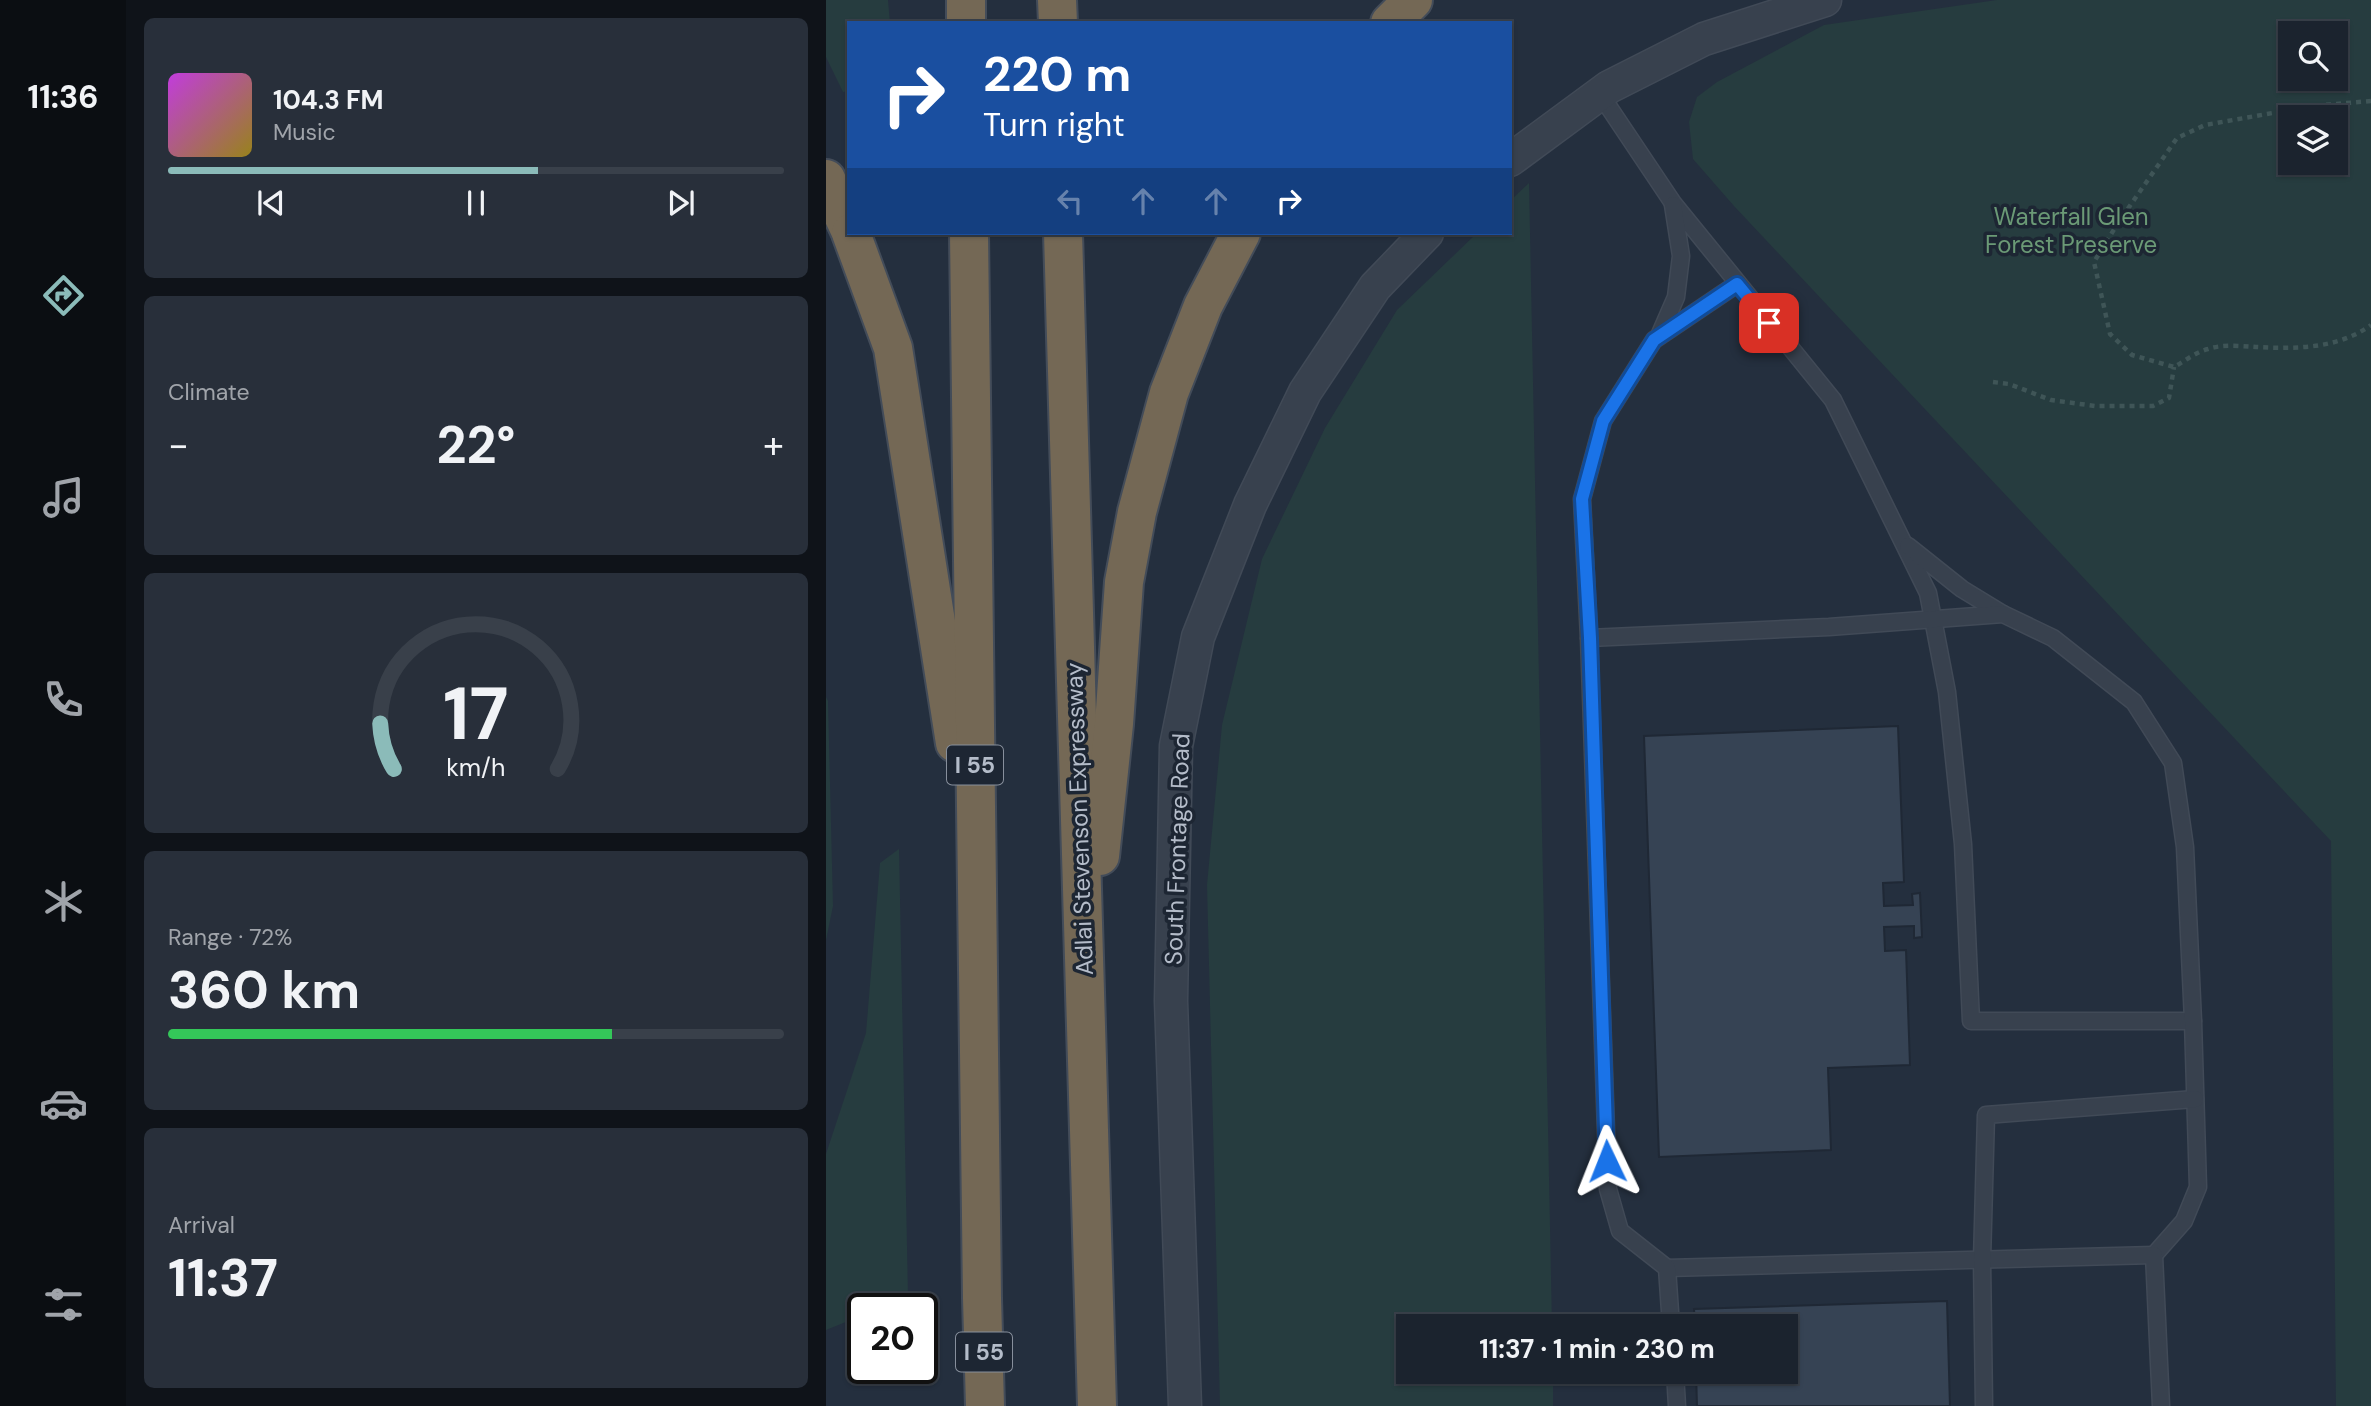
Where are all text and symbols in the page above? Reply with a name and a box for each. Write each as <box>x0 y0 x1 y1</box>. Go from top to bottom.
map controls <box>2278 21 2348 175</box>
button: search <box>2278 21 2348 91</box>
text: 220 m <box>983 42 1131 106</box>
icon: right <box>868 49 959 140</box>
text: 11:36 <box>27 76 99 118</box>
text: 104.3 FM <box>273 83 384 117</box>
text: Turn right <box>983 104 1125 146</box>
button: layers <box>2278 105 2348 175</box>
text: Music <box>273 117 336 147</box>
icon: left <box>1051 182 1089 220</box>
icon: ahead <box>1124 182 1162 220</box>
icon: ahead <box>1197 182 1235 220</box>
icon: right <box>1270 182 1308 220</box>
icon: previous <box>252 184 290 222</box>
icon: pause <box>457 184 495 222</box>
icon: next <box>662 184 700 222</box>
park label: Waterfall Glen Forest Preserve <box>1985 201 2157 260</box>
icon: directions <box>39 271 88 320</box>
pin <box>1739 293 1799 353</box>
icon: arrive <box>1750 304 1788 342</box>
text: Climate <box>168 377 250 407</box>
text: 22° <box>437 411 515 479</box>
text: − <box>168 420 189 470</box>
text: + <box>763 420 784 470</box>
icon: music <box>39 473 88 522</box>
street label: Adlai Stevenson Expressway <box>1058 662 1100 976</box>
text: 17 <box>443 667 509 762</box>
icon: phone <box>39 675 88 724</box>
street label: South Frontage Road <box>1157 733 1197 965</box>
road number: I 55 <box>947 746 1003 785</box>
text: km/h <box>446 751 506 784</box>
icon: climate <box>39 877 88 926</box>
text: Range · 72% <box>168 922 292 952</box>
text: 360 km <box>168 956 360 1024</box>
icon: car <box>39 1079 88 1128</box>
position arrow <box>1570 1124 1644 1198</box>
text: Arrival <box>168 1210 235 1240</box>
text: 11:37 <box>168 1244 278 1312</box>
icon: filters <box>39 1280 88 1329</box>
speed limit sign: 20 <box>847 1293 938 1384</box>
road number: I 55 <box>956 1332 1012 1372</box>
text: 11:37 · 1 min · 230 m <box>1479 1332 1715 1366</box>

